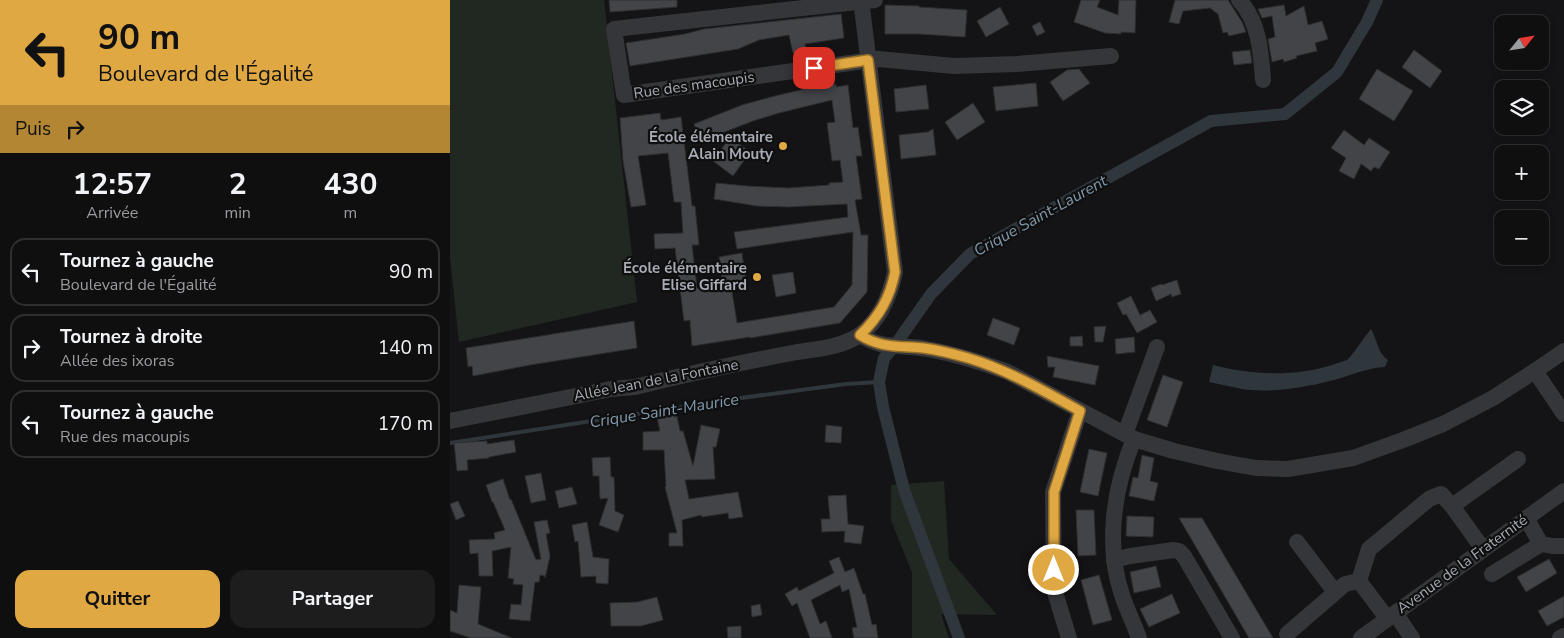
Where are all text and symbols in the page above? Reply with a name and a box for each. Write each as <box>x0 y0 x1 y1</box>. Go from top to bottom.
text: 90 m <box>98 14 180 61</box>
north arrow <box>1494 15 1549 70</box>
map controls <box>1494 15 1549 265</box>
icon: left <box>15 20 80 85</box>
pin <box>793 47 835 89</box>
icon: arrive <box>800 54 828 82</box>
text: Boulevard de l'Égalité <box>98 59 313 89</box>
street label: Rue des macoupis <box>632 67 756 103</box>
button: layers <box>1494 80 1549 135</box>
icon: right <box>61 115 89 143</box>
text: Puis <box>15 116 51 142</box>
place label: École élémentaire Alain Mouty <box>649 127 773 164</box>
marker: École élémentaire Alain Mouty <box>777 140 789 152</box>
button: + <box>1494 145 1549 200</box>
text: 12:57 <box>73 164 152 205</box>
text: 2 <box>229 164 247 205</box>
text: 430 <box>323 164 377 205</box>
water label: Crique Saint-Laurent <box>970 170 1112 262</box>
text: Arrivée <box>86 202 138 224</box>
text: min <box>224 202 251 224</box>
text: m <box>344 202 357 224</box>
button: − <box>1494 210 1549 265</box>
text: Tournez à gauche <box>60 248 214 274</box>
icon: left <box>17 258 45 286</box>
place label: École élémentaire Elise Giffard <box>623 258 747 295</box>
text: 90 m <box>389 259 433 285</box>
marker: École élémentaire Elise Giffard <box>751 271 763 283</box>
text: Boulevard de l'Égalité <box>60 274 217 296</box>
text: Tournez à droite <box>60 324 203 350</box>
icon: right <box>17 334 45 362</box>
text: 140 m <box>378 335 433 361</box>
text: Allée des ixoras <box>60 350 175 372</box>
street label: Allée Jean de la Fontaine <box>572 354 740 406</box>
water label: Crique Saint-Maurice <box>588 388 741 434</box>
text: Tournez à gauche <box>60 400 214 426</box>
icon: left <box>17 410 45 438</box>
text: 170 m <box>378 411 433 437</box>
text: Rue des macoupis <box>60 426 190 448</box>
street label: Avenue de la Fraternité <box>1393 510 1531 618</box>
position arrow <box>1027 543 1079 595</box>
button: Quitter <box>15 570 220 628</box>
button: Partager <box>230 570 435 628</box>

